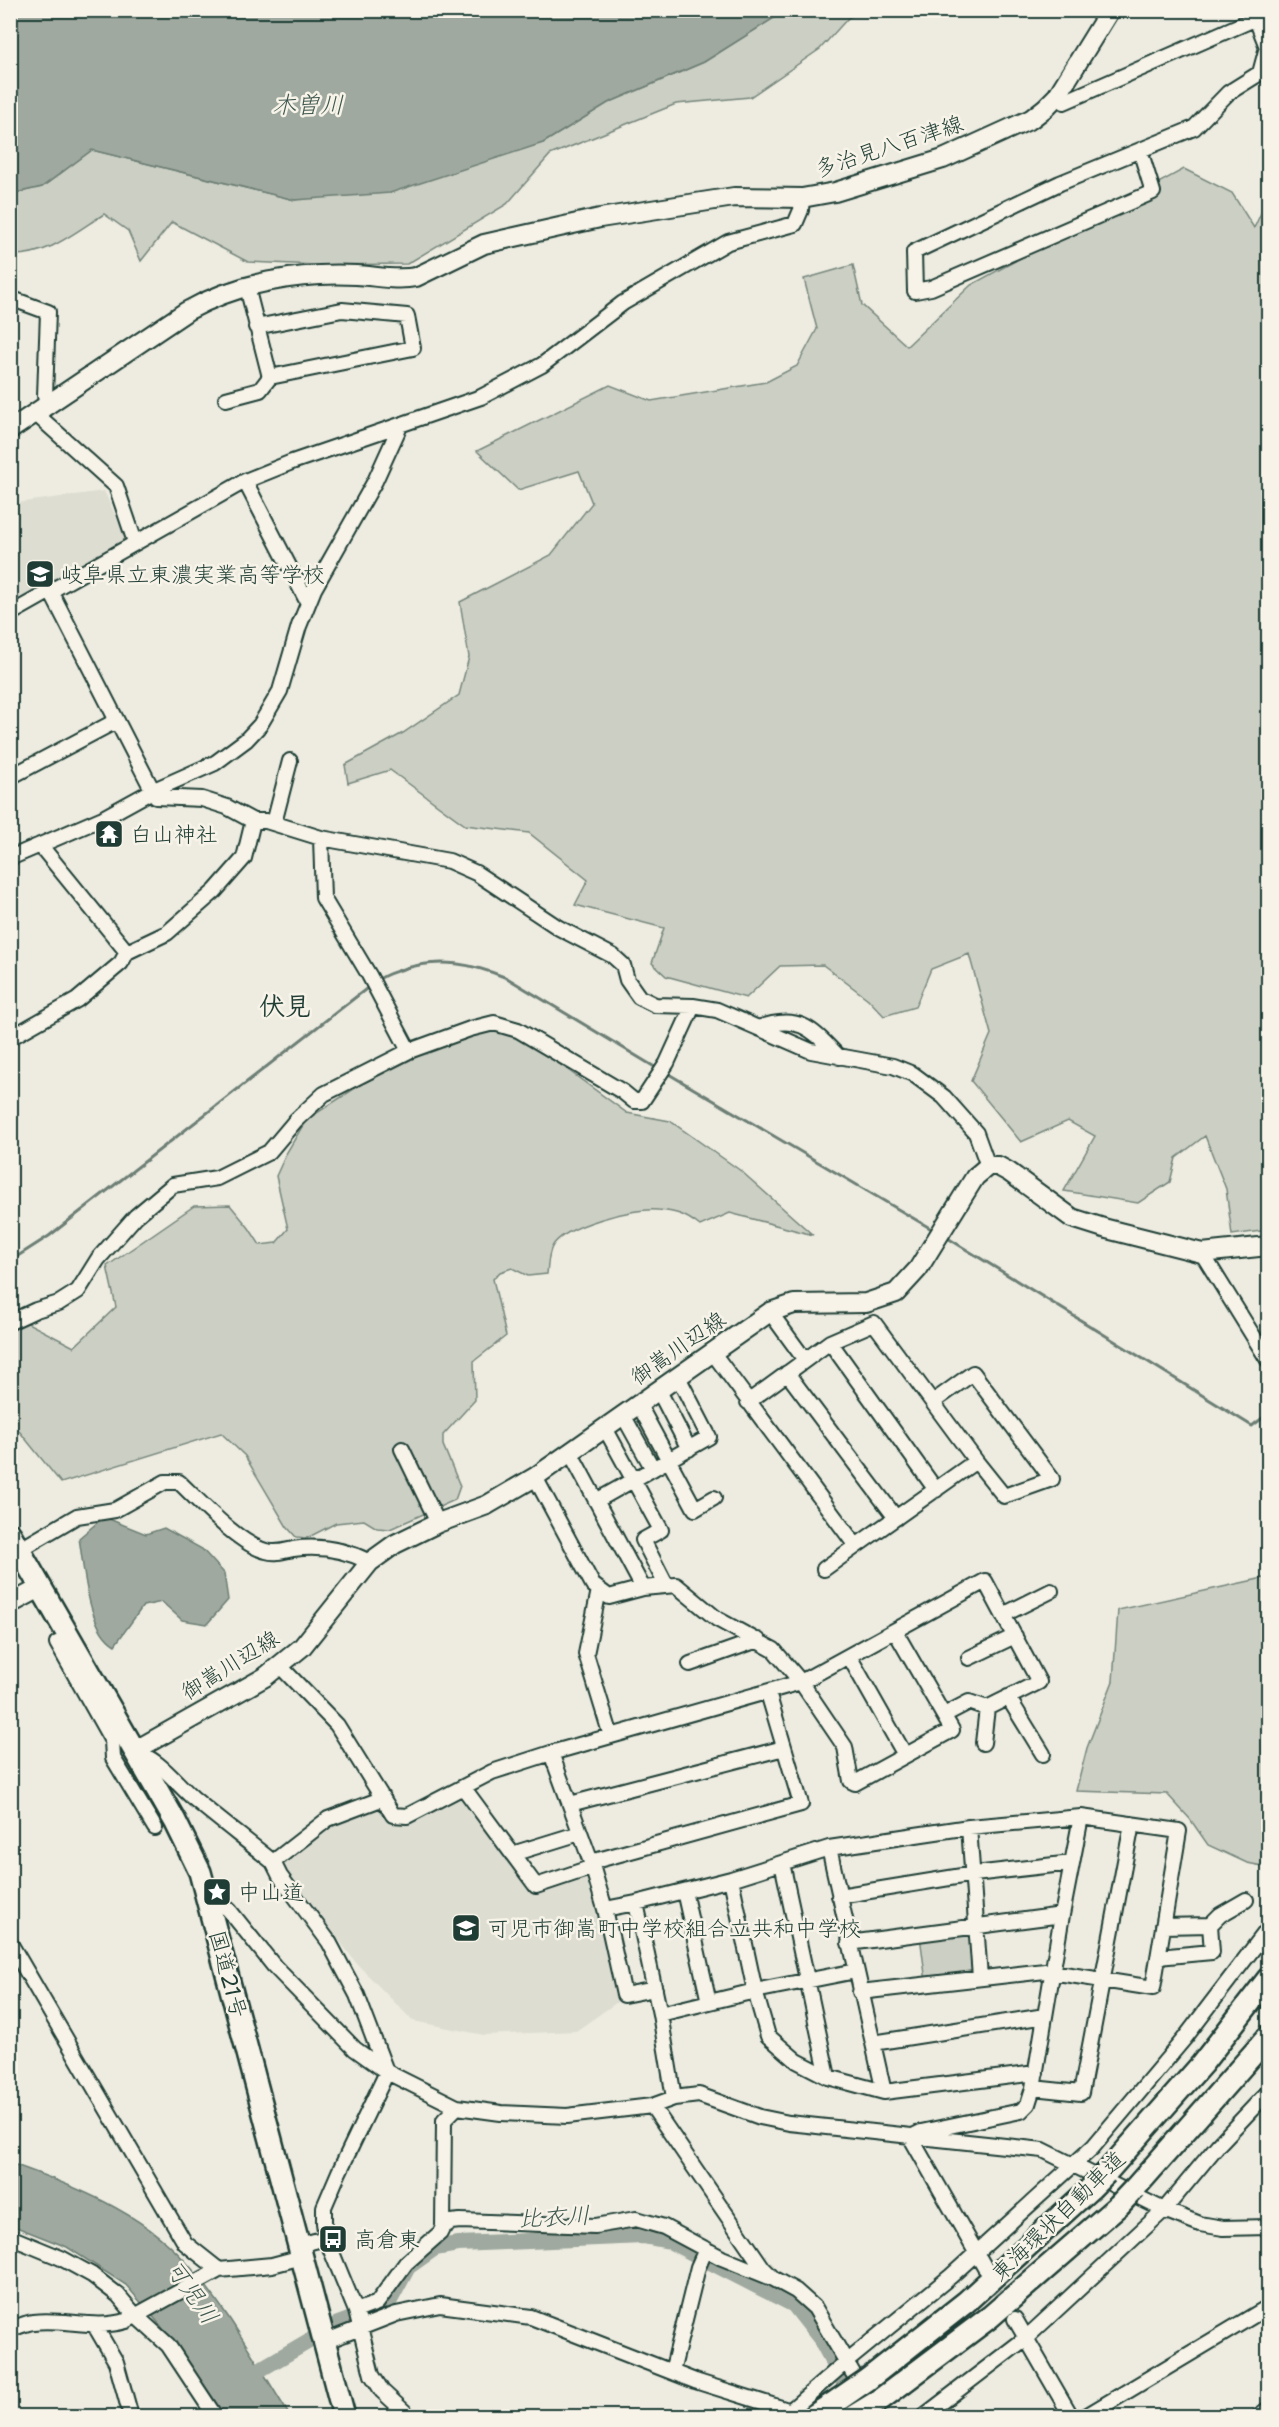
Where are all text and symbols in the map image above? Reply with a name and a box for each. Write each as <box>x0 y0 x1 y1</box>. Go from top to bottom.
water label: 木曽川 <box>272 89 344 121</box>
street label: 多治見八百津線 <box>811 108 967 184</box>
school or university icon: 岐阜県立東濃実業高等学校 <box>24 558 56 590</box>
place label: 岐阜県立東濃実業高等学校 <box>61 560 325 589</box>
temple icon: 白山神社 <box>93 818 125 850</box>
place label: 白山神社 <box>130 820 218 849</box>
district label: 伏見 <box>259 988 311 1023</box>
street label: 御嵩川辺線 <box>625 1305 731 1391</box>
street label: 御嵩川辺線 <box>176 1624 284 1706</box>
place icon: 中山道 <box>201 1876 233 1908</box>
place label: 中山道 <box>238 1878 304 1907</box>
school or university icon: 可児市御嵩町中学校組合立共和中学校 <box>450 1912 482 1944</box>
place label: 可児市御嵩町中学校組合立共和中学校 <box>487 1914 861 1943</box>
street label: 国道21号 <box>202 1927 254 2021</box>
street label: 東海環状自動車道 <box>985 2144 1131 2288</box>
water label: 比衣川 <box>517 2199 591 2235</box>
bus stop icon: 高倉東 <box>317 2223 349 2255</box>
place label: 高倉東 <box>354 2225 420 2254</box>
water label: 可児川 <box>158 2253 226 2331</box>

